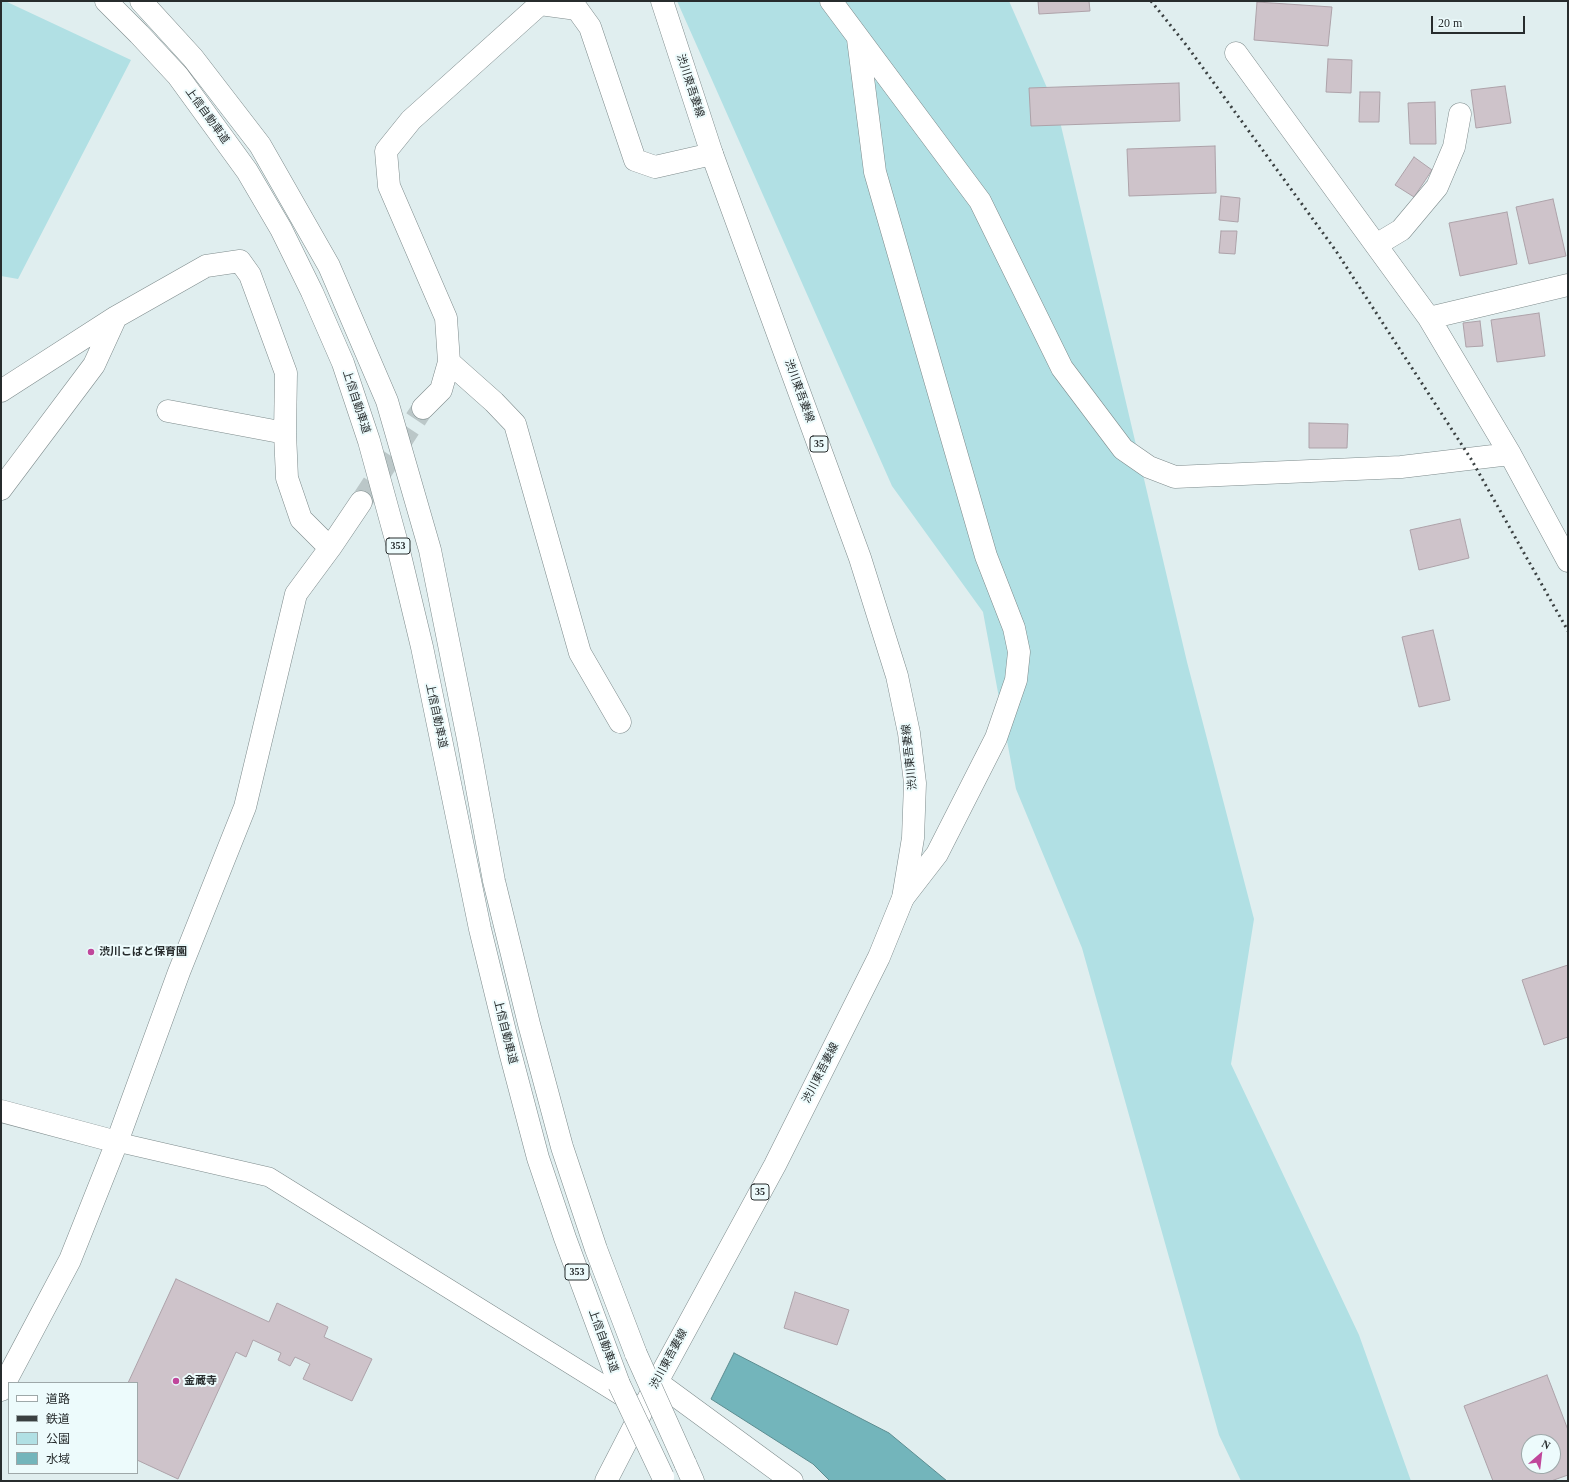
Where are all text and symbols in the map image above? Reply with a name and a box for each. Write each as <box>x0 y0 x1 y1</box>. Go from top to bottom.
scale bar <box>1433 8 1527 34</box>
text: 20 m <box>1438 16 1462 30</box>
street label: 渋川東吾妻線 <box>674 53 706 119</box>
street label: 上信自動車道 <box>182 85 232 147</box>
street label: 渋川東吾妻線 <box>782 358 816 424</box>
street label: 上信自動車道 <box>340 369 372 435</box>
road number: 35 <box>810 436 828 452</box>
road number: 353 <box>386 538 410 554</box>
street label: 上信自動車道 <box>423 682 449 750</box>
street label: 渋川東吾妻線 <box>900 723 920 791</box>
place label: 渋川こばと保育園 <box>99 945 187 959</box>
marker: 渋川こばと保育園 <box>86 947 96 957</box>
street label: 上信自動車道 <box>491 998 519 1066</box>
street label: 渋川東吾妻線 <box>800 1041 842 1105</box>
road number: 35 <box>751 1184 769 1200</box>
road number: 353 <box>565 1264 589 1280</box>
street label: 上信自動車道 <box>586 1308 620 1374</box>
street label: 渋川東吾妻線 <box>648 1327 690 1391</box>
place label: 金蔵寺 <box>184 1374 217 1388</box>
marker: 金蔵寺 <box>171 1376 181 1386</box>
legend <box>8 1382 138 1474</box>
text: 道路 <box>46 1392 70 1406</box>
text: 鉄道 <box>46 1412 70 1426</box>
text: 公園 <box>46 1432 70 1446</box>
north arrow <box>1521 1434 1561 1474</box>
text: N <box>1540 1437 1552 1451</box>
text: 水域 <box>46 1452 70 1466</box>

